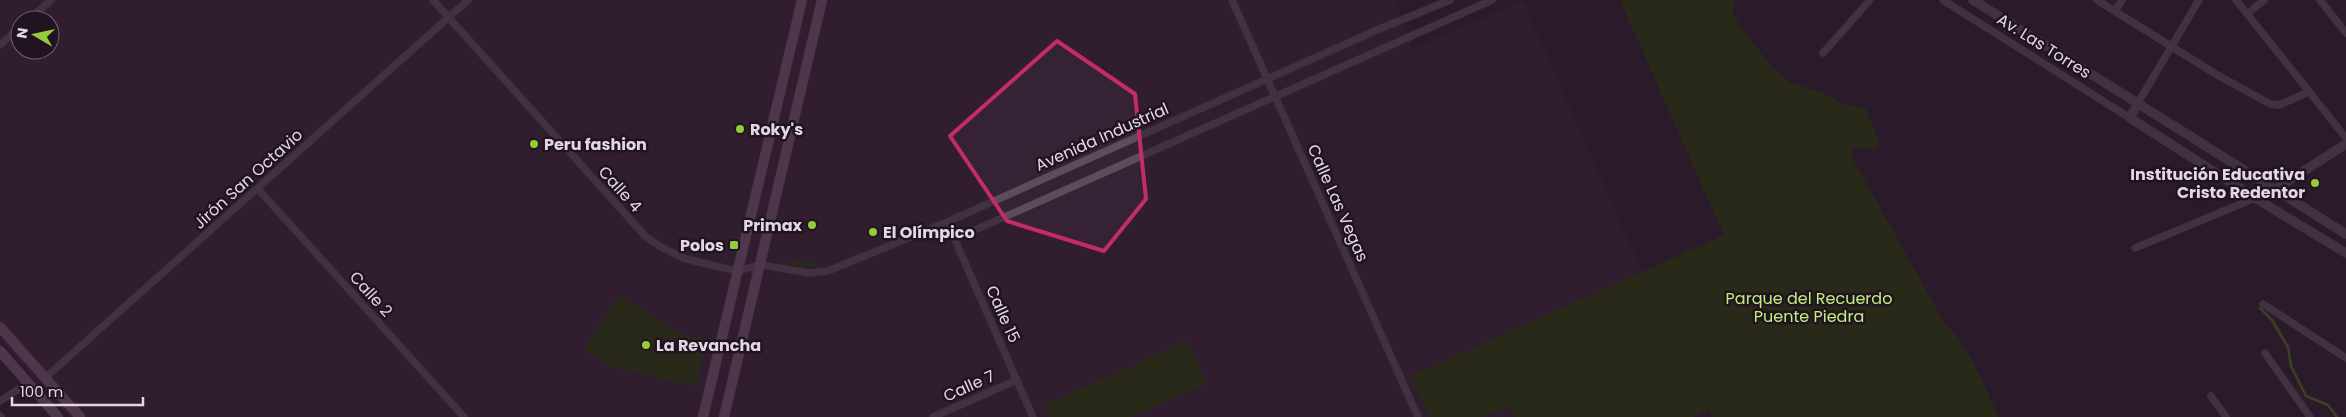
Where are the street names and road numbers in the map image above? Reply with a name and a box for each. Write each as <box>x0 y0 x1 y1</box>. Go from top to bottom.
street label: Av. Las Torres <box>1993 8 2095 84</box>
street label: Avenida Industrial <box>1032 97 1172 177</box>
street label: Jirón San Octavio <box>188 124 308 234</box>
street label: Calle Las Vegas <box>1302 141 1374 265</box>
street label: Calle 4 <box>593 161 647 217</box>
street label: Calle 2 <box>344 266 398 322</box>
street label: Calle 15 <box>980 282 1026 346</box>
street label: Calle 7 <box>940 364 999 407</box>

